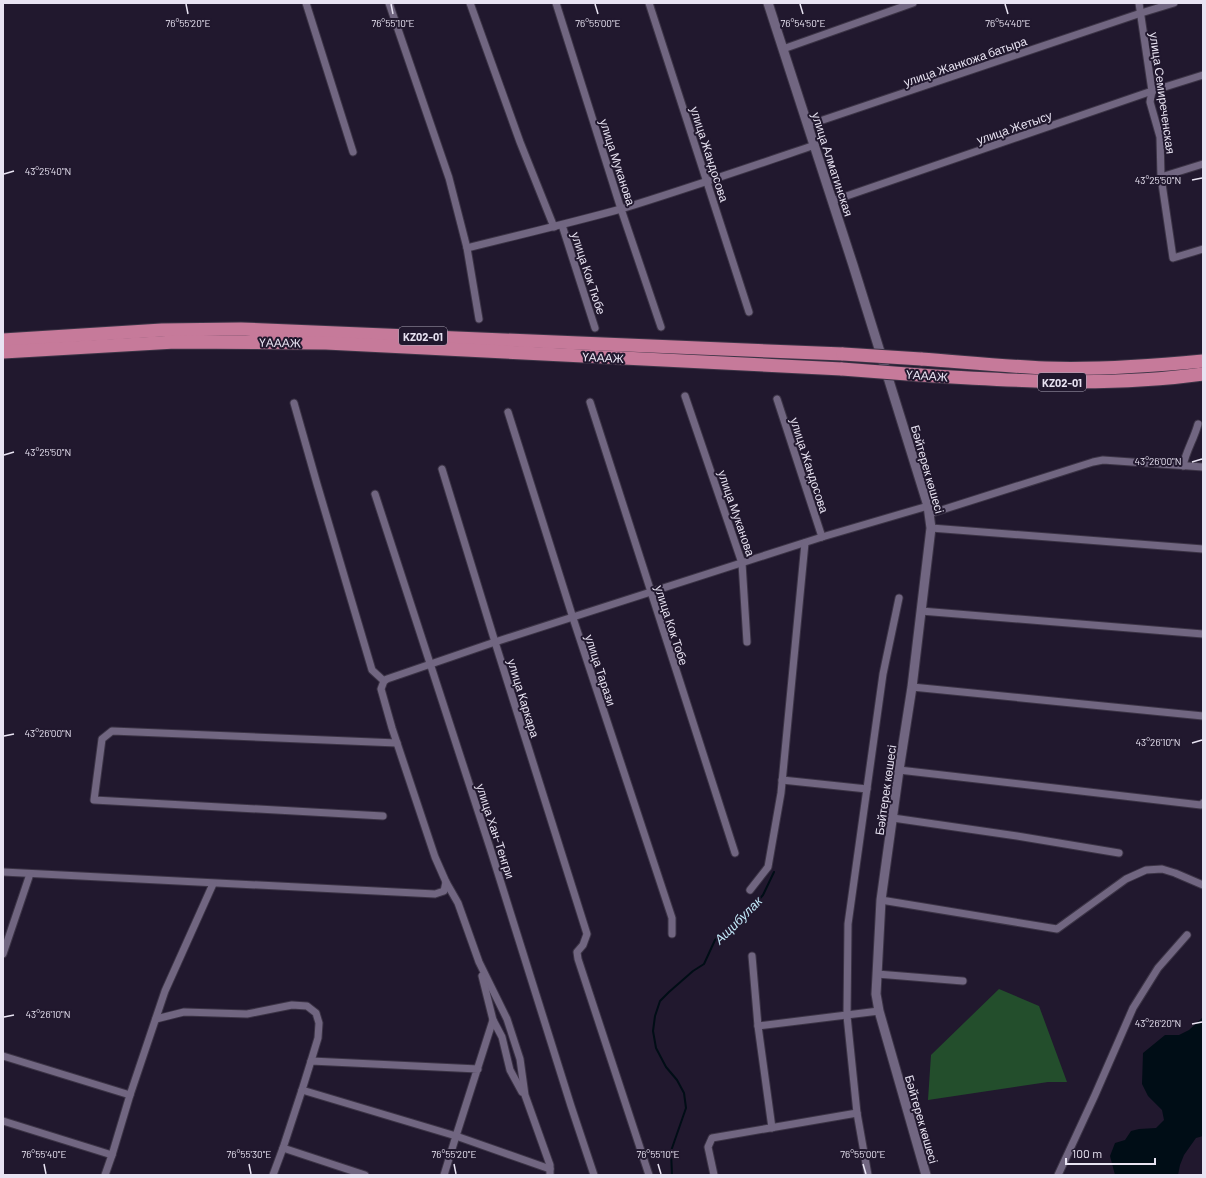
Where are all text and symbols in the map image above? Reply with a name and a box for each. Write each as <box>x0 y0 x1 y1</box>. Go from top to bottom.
text: 76°55'20"E <box>166 17 210 29</box>
text: 76°55'10"E <box>371 17 415 29</box>
text: 76°55'00"E <box>575 17 621 29</box>
text: 76°54'50"E <box>781 17 825 29</box>
text: 76°54'40"E <box>985 17 1031 29</box>
street label: улица Семиреченская <box>1147 31 1178 155</box>
street label: улица Жанкожа батыра <box>902 33 1029 90</box>
street label: улица Жандосова <box>687 105 732 204</box>
street label: улица Жетысу <box>975 108 1054 147</box>
street label: улица Алматинская <box>809 110 856 218</box>
street label: улица Муканова <box>596 117 639 208</box>
text: 43°25'40"N <box>25 165 71 177</box>
text: 43°25'50"N <box>1135 174 1181 186</box>
street label: улица Кок Тюбе <box>568 230 609 317</box>
road number: KZ02-01 <box>399 327 447 345</box>
street label: ҮАААЖ <box>259 335 301 349</box>
street label: ҮАААЖ <box>582 349 624 365</box>
street label: ҮАААЖ <box>906 367 948 383</box>
road number: KZ02-01 <box>1038 373 1086 391</box>
street label: улица Жандосова <box>787 416 832 515</box>
street label: Бәйтерек көшесі <box>908 423 947 515</box>
text: 43°25'50"N <box>25 446 71 458</box>
text: 43°26'00"N <box>1135 455 1182 467</box>
street label: улица Муканова <box>715 468 758 558</box>
street label: улица Кок Тобе <box>652 583 692 667</box>
street label: улица Тарази <box>582 633 619 708</box>
street label: улица Каркара <box>504 657 543 740</box>
text: 43°26'00"N <box>25 727 72 739</box>
text: 43°26'10"N <box>1136 736 1180 748</box>
street label: Бәйтерек көшесі <box>872 744 899 836</box>
street label: улица Хан-Тенгри <box>473 782 518 881</box>
water label: Ащибулак <box>710 892 766 948</box>
text: 43°26'10"N <box>26 1008 70 1020</box>
text: 43°26'20"N <box>1135 1017 1181 1029</box>
street label: Бәйтерек көшесі <box>902 1073 941 1165</box>
scale bar <box>1066 1140 1155 1166</box>
text: 100 m <box>1072 1146 1102 1160</box>
text: 76°55'40"E <box>21 1148 67 1160</box>
text: 76°55'30"E <box>227 1148 271 1160</box>
text: 76°55'20"E <box>432 1148 476 1160</box>
text: 76°55'10"E <box>636 1148 680 1160</box>
text: 76°55'00"E <box>840 1148 886 1160</box>

